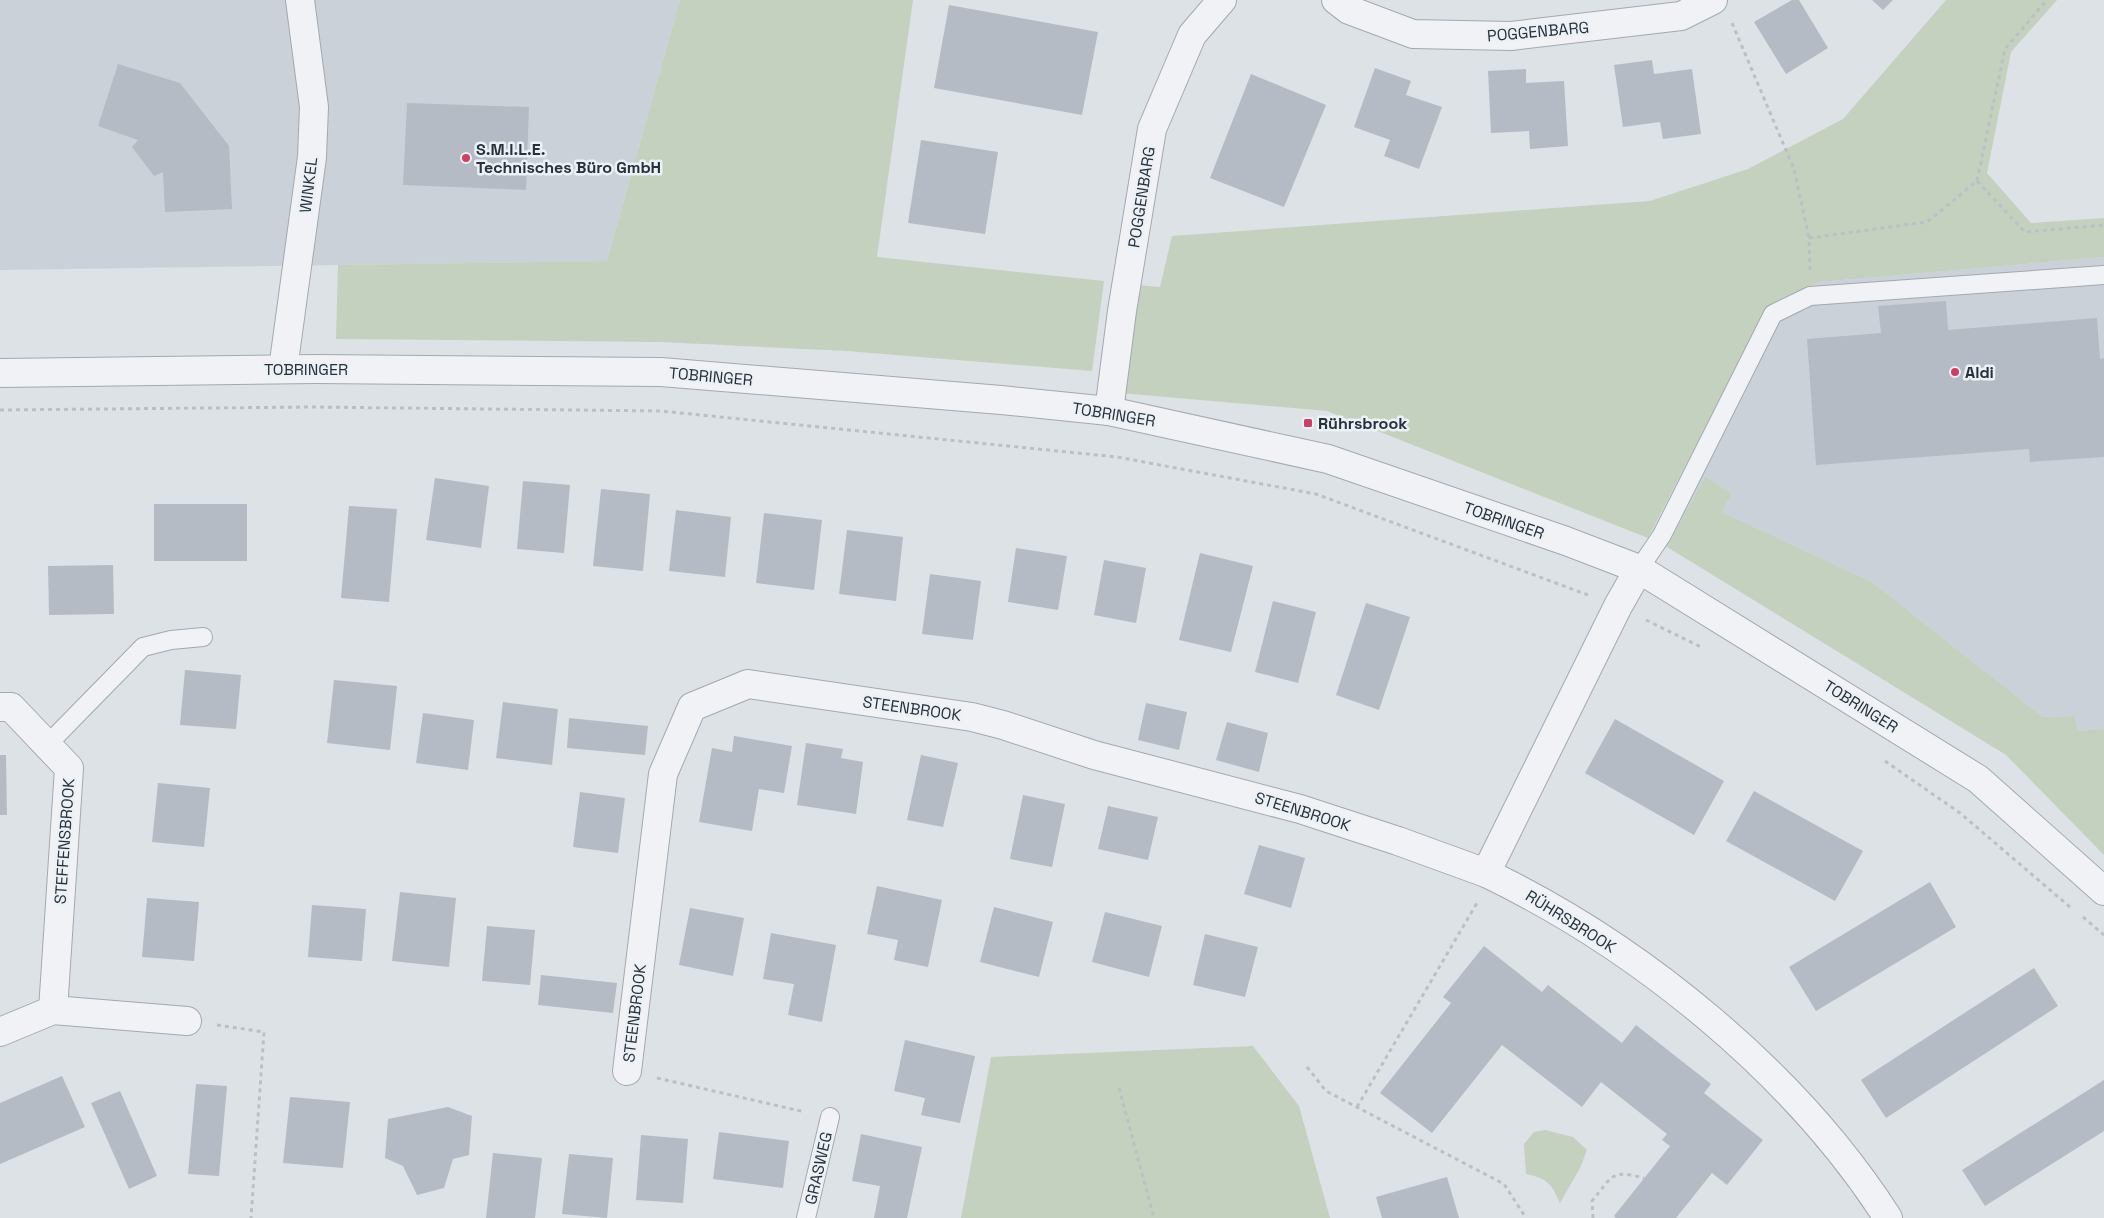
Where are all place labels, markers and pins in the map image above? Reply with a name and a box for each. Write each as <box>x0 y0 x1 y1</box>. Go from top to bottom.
place label: S.M.I.L.E. Technisches Büro GmbH <box>476 139 661 178</box>
marker: S.M.I.L.E. Technisches Büro GmbH <box>460 152 472 164</box>
place label: Aldi <box>1965 362 1994 383</box>
marker: Aldi <box>1949 366 1961 378</box>
place label: Rührsbrook <box>1318 413 1407 434</box>
marker: Rührsbrook <box>1302 417 1314 429</box>

